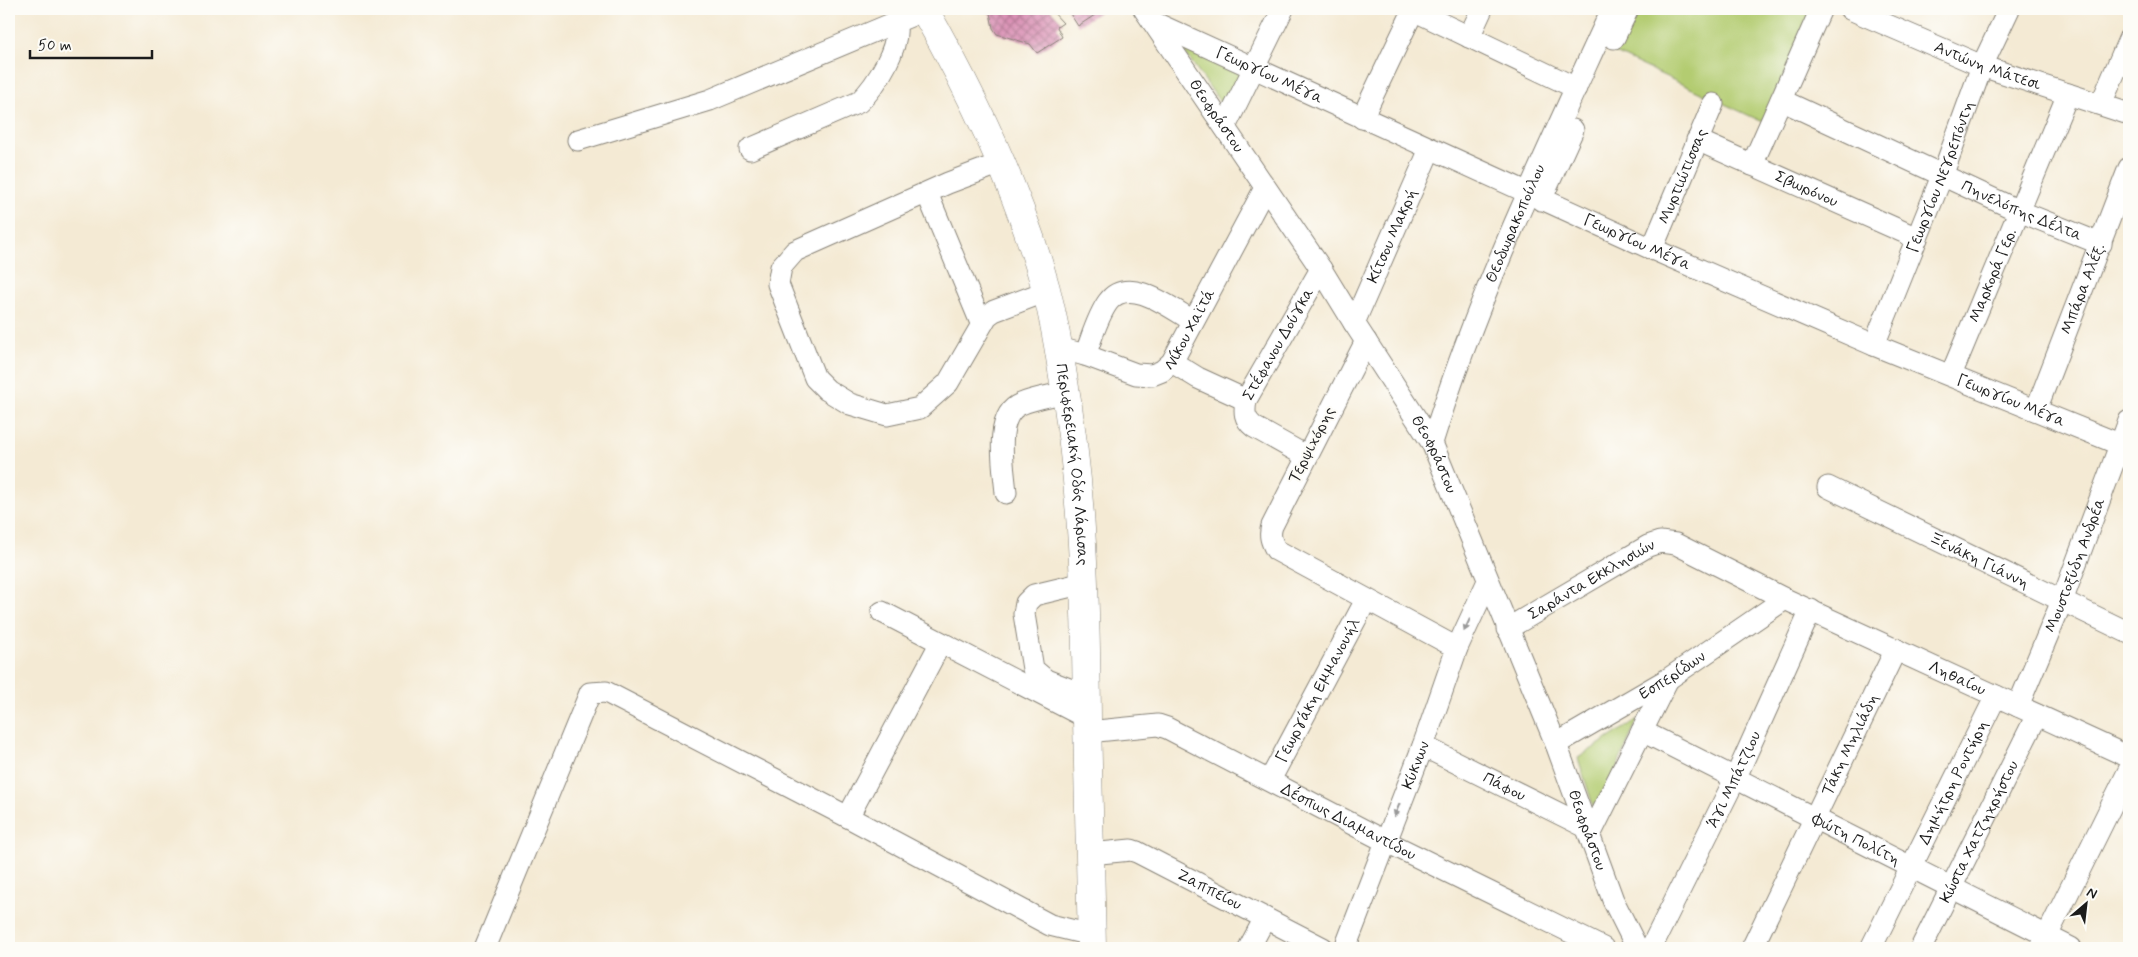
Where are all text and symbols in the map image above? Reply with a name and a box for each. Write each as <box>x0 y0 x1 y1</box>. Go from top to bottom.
scale bar <box>30 28 152 60</box>
text: 50 m <box>38 36 72 56</box>
street label: Αντώνη Μάτεσι <box>1931 36 2044 95</box>
street label: Γεωργίου Μέγα <box>1213 42 1326 108</box>
street label: Θεοφράστου <box>1184 75 1249 157</box>
street label: Γεωργίου Νεγρεπόντη <box>1902 98 1979 256</box>
street label: Μυρτιώτισσας <box>1653 125 1712 227</box>
street label: Θεοδωρακοπούλου <box>1480 161 1550 286</box>
street label: Σβωρόνου <box>1772 166 1841 212</box>
street label: Πηνελόπης Δέλτα <box>1958 175 2085 246</box>
street label: Κίτσου Μακρή <box>1362 185 1422 287</box>
street label: Γεωργίου Μέγα <box>1580 209 1694 275</box>
street label: Μαρκορά Γερ. <box>1964 225 2021 326</box>
street label: Μπάρα Αλέξ. <box>2056 240 2110 337</box>
street label: Στέφανου Δούγκα <box>1237 284 1319 404</box>
street label: Νίκου Χαϊτά <box>1160 285 1220 374</box>
street label: Περιφερειακή Οδός Λάρισας <box>1051 362 1094 566</box>
street label: Γεωργίου Μέγα <box>1954 369 2069 432</box>
street label: Τερψιχόρης <box>1284 403 1340 487</box>
street label: Θεοφράστου <box>1406 411 1462 496</box>
street label: Μουστοξύδη Ανδρέα <box>2039 495 2110 636</box>
street label: Ξενάκη Γιάννη <box>1926 527 2033 593</box>
street label: Σαράντα Εκκλησιών <box>1524 534 1657 625</box>
street label: Γεωργάκη Εμμανουήλ <box>1271 614 1365 766</box>
one-way arrow <box>1463 618 1471 632</box>
street label: Εσπερίδων <box>1635 646 1710 704</box>
street label: Ληθαίου <box>1925 656 1989 700</box>
street label: Τάκη Μηλιάδη <box>1817 690 1884 799</box>
street label: Δημήτρη Ροντήρη <box>1914 717 1993 848</box>
street label: Άγι Μπάτζιου <box>1702 728 1766 831</box>
street label: Κύκνων <box>1397 738 1434 792</box>
street label: Κώστα Χατζηχρήστου <box>1935 757 2023 907</box>
street label: Πάφου <box>1480 767 1529 806</box>
street label: Δέσπως Διαμαντίδου <box>1277 778 1419 865</box>
street label: Θεοφράστου <box>1563 787 1612 873</box>
one-way arrow <box>1393 803 1401 817</box>
street label: Φώτη Πολίτη <box>1808 808 1904 870</box>
street label: Ζαππείου <box>1173 864 1246 915</box>
north arrow <box>2060 880 2110 930</box>
text: N <box>2083 883 2100 904</box>

